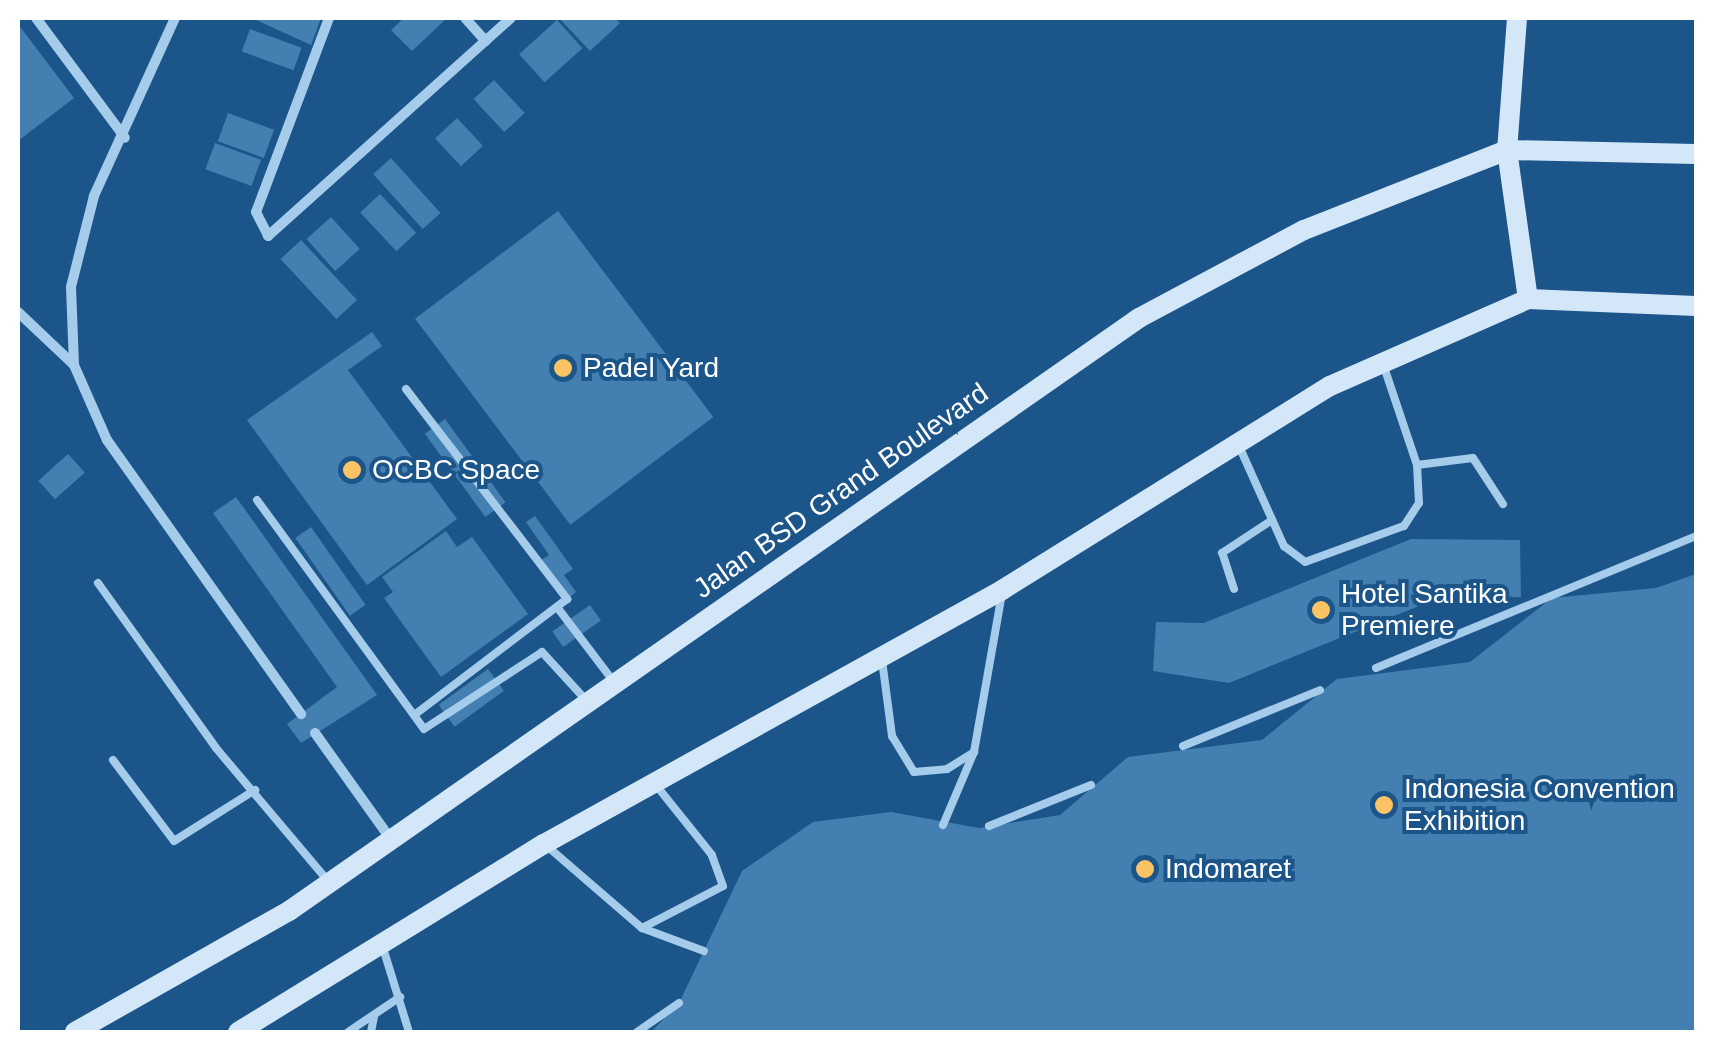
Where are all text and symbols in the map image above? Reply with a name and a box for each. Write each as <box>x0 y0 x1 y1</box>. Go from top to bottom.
place label: Padel Yard <box>583 351 719 385</box>
marker: Padel Yard <box>552 357 574 379</box>
street label: Jalan BSD Grand Boulevard <box>687 376 995 606</box>
place label: OCBC Space <box>372 453 540 487</box>
marker: OCBC Space <box>341 459 363 481</box>
place label: Hotel Santika Premiere <box>1341 577 1508 643</box>
marker: Hotel Santika Premiere <box>1310 599 1332 621</box>
place label: Indonesia Convention Exhibition <box>1404 772 1675 838</box>
marker: Indonesia Convention Exhibition <box>1373 794 1395 816</box>
place label: Indomaret <box>1165 852 1291 886</box>
marker: Indomaret <box>1134 858 1156 880</box>

